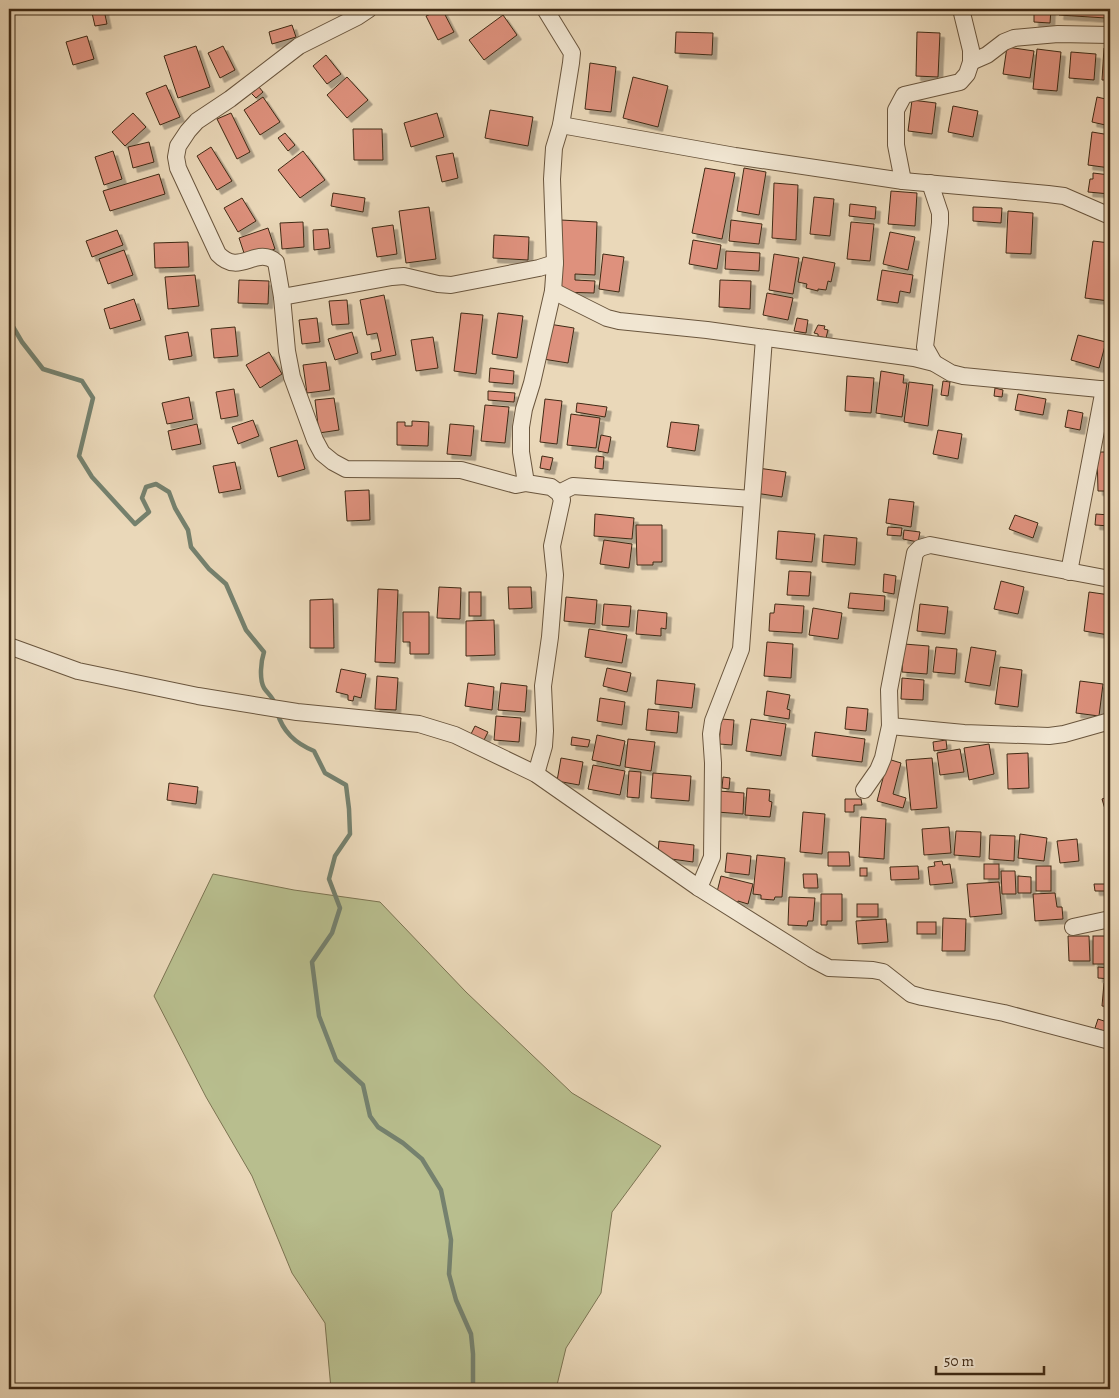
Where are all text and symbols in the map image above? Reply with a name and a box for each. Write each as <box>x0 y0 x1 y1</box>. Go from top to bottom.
scale bar <box>936 1343 1044 1375</box>
text: 50 m <box>944 1351 974 1371</box>

